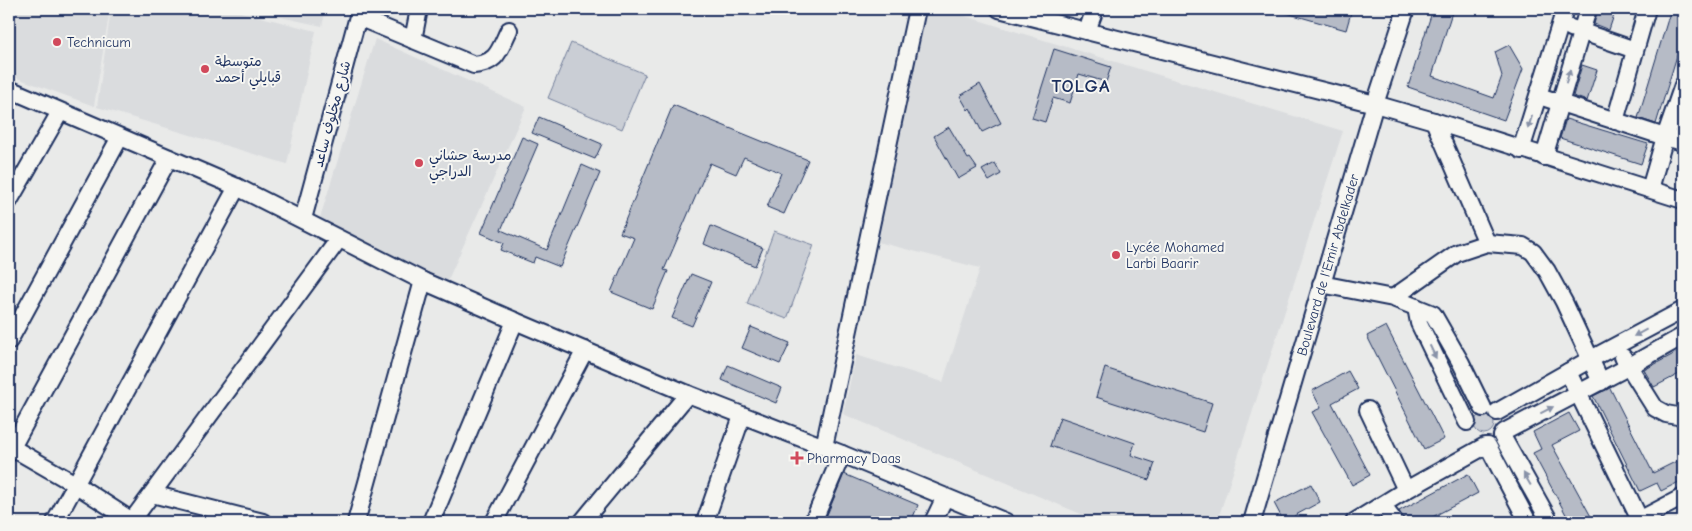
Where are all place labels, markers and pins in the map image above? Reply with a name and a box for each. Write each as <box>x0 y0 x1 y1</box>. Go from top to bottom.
place label: Technicum <box>67 34 131 51</box>
marker: Technicum <box>51 36 63 48</box>
place label: متوسطة قبايلي أحمد <box>215 53 281 90</box>
marker: متوسطة قبايلي أحمد <box>199 63 211 75</box>
place label: مدرسة حشاني الدراجي <box>429 147 511 184</box>
marker: مدرسة حشاني الدراجي <box>413 157 425 169</box>
place label: Lycée Mohamed Larbi Baarir <box>1126 239 1224 272</box>
marker: Lycée Mohamed Larbi Baarir <box>1110 249 1122 261</box>
place label: Pharmacy Daas <box>807 450 901 467</box>
marker: Pharmacy Daas <box>791 452 803 464</box>

